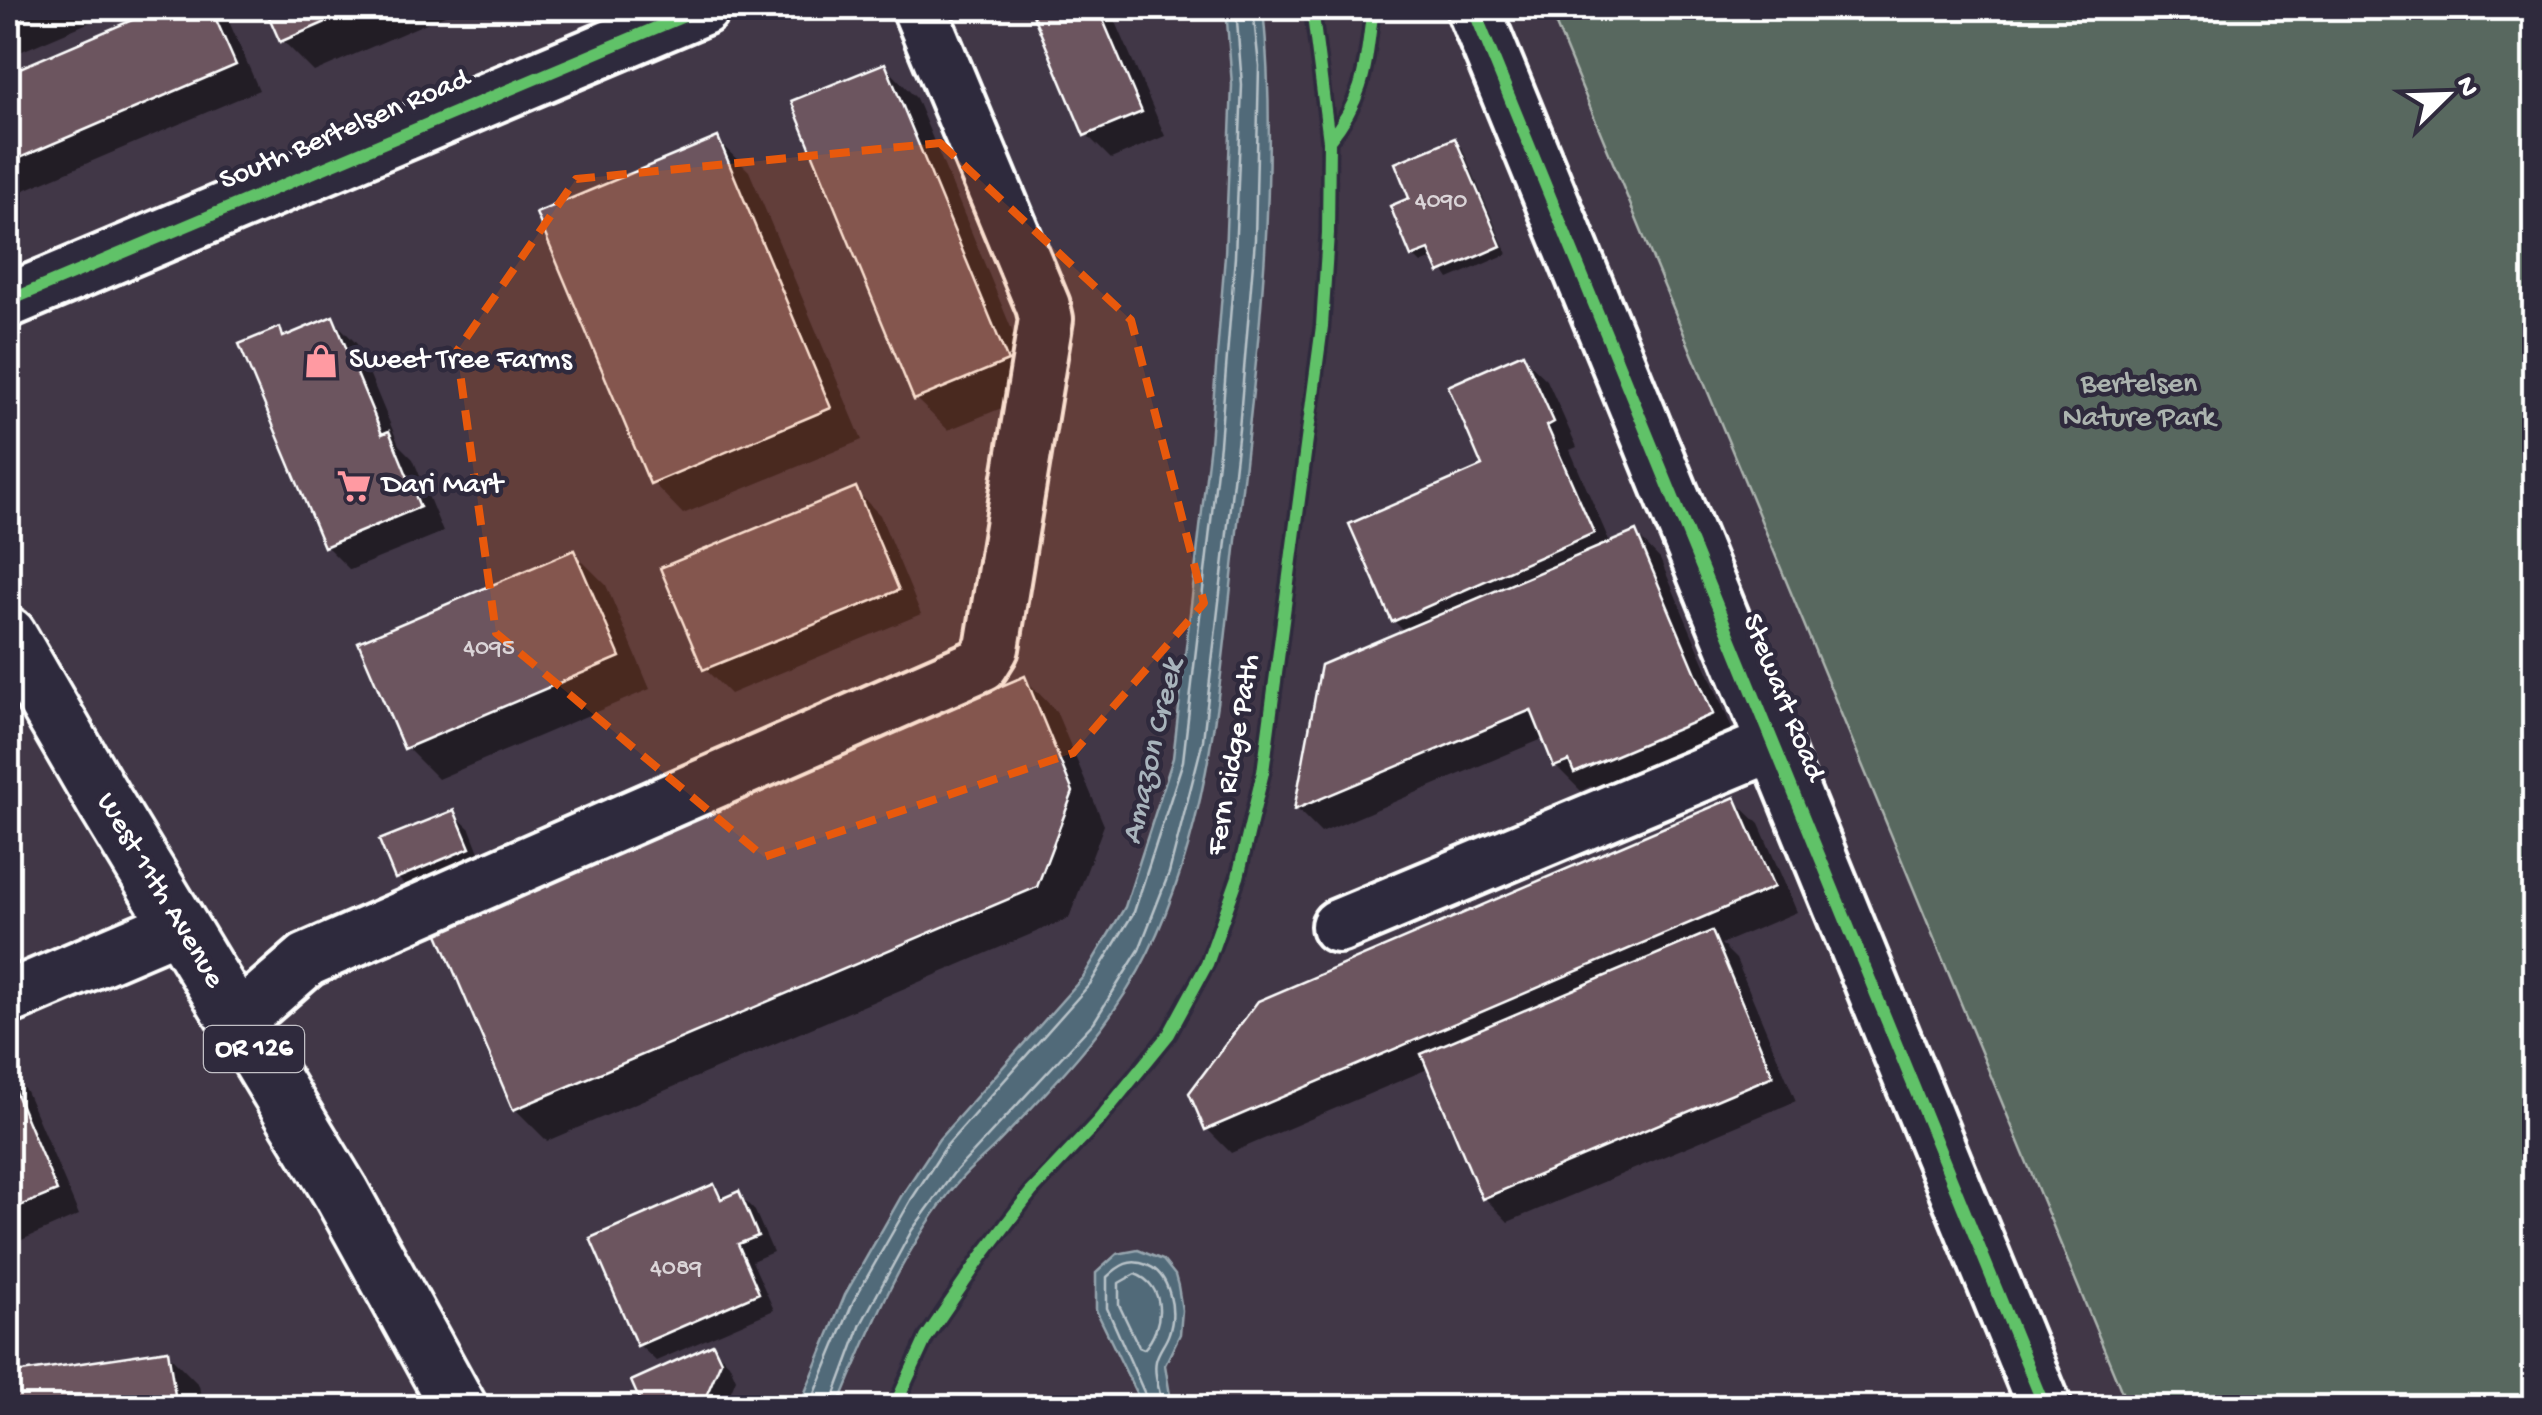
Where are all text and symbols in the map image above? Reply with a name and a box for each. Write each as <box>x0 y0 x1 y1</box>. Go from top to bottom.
north arrow <box>2397 45 2497 145</box>
street label: South Bertelsen Road <box>215 62 478 200</box>
text: N <box>2447 72 2485 102</box>
house number: 4090 <box>1415 188 1467 217</box>
shop icon: Sweet Tree Farms <box>302 342 340 380</box>
place label: Sweet Tree Farms <box>349 344 573 379</box>
park label: Bertelsen Nature Park <box>2063 368 2218 437</box>
supermarket icon: Dari Mart <box>335 467 373 505</box>
place label: Dari Mart <box>380 469 506 504</box>
street label: Stewart Road <box>1733 609 1832 789</box>
house number: 4095 <box>463 635 515 664</box>
street label: Fern Ridge Path <box>1200 652 1270 859</box>
water label: Amazon Creek <box>1114 653 1194 848</box>
street label: West 11th Avenue <box>87 787 231 995</box>
road number: OR 126 <box>204 1026 304 1072</box>
house number: 4089 <box>650 1255 702 1284</box>

